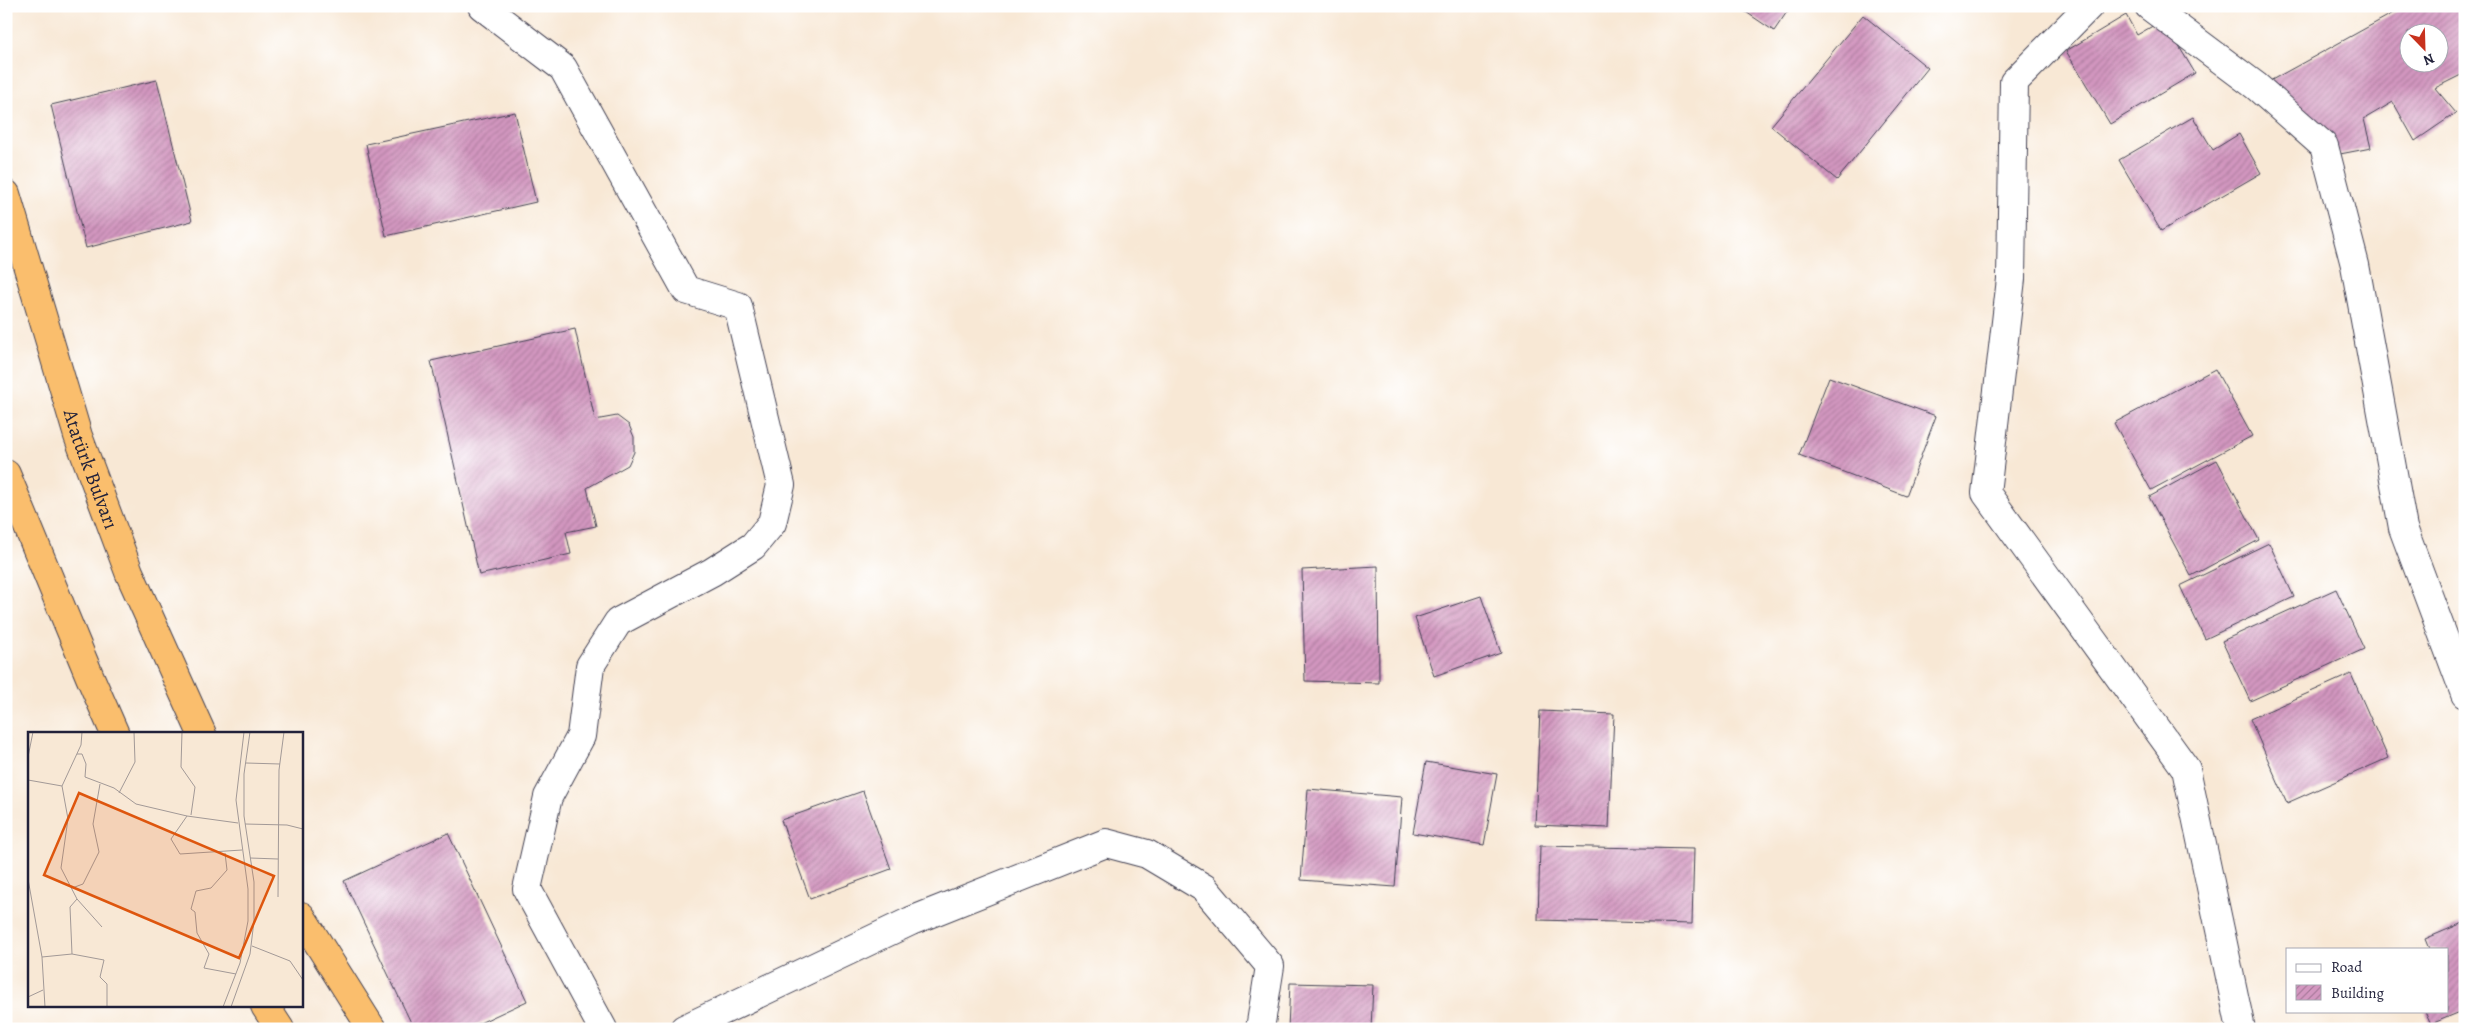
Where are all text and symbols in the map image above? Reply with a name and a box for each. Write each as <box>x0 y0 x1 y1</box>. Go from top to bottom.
north arrow <box>2398 22 2448 72</box>
text: N <box>2420 49 2437 70</box>
street label: Atatürk Bulvarı <box>57 405 125 533</box>
inset map <box>28 732 302 1008</box>
legend <box>2286 948 2448 1012</box>
text: Road <box>2331 957 2363 977</box>
text: Building <box>2331 983 2384 1003</box>

